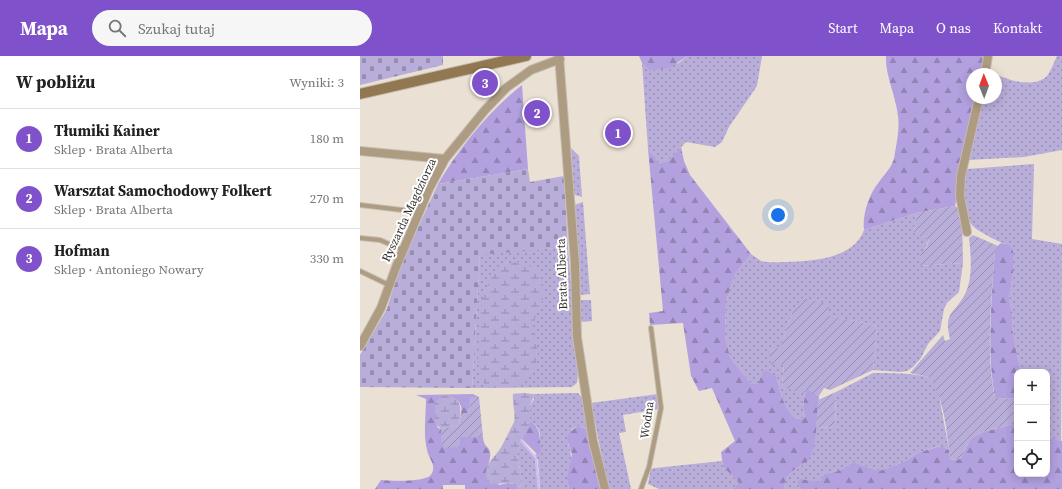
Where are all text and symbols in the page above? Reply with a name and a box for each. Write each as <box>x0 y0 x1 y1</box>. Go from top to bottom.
search box <box>92 10 372 46</box>
text: Mapa <box>20 15 68 41</box>
icon: search <box>106 17 128 39</box>
text: Szukaj tutaj <box>138 18 215 39</box>
text: Start <box>828 18 858 38</box>
text: Mapa <box>880 18 914 38</box>
text: O nas <box>936 18 971 38</box>
text: Kontakt <box>993 18 1042 38</box>
pin: 3 <box>472 68 498 98</box>
north arrow <box>966 68 1002 104</box>
text: W pobliżu <box>16 70 95 94</box>
text: Wyniki: 3 <box>289 74 344 91</box>
pin: 2 <box>524 98 550 128</box>
pin: 1 <box>605 118 631 148</box>
text: Tłumiki Kainer <box>54 120 160 141</box>
text: 1 <box>25 130 33 147</box>
text: 180 m <box>310 130 344 147</box>
text: Sklep · Brata Alberta <box>54 141 173 158</box>
street label: Ryszarda Magdziorza <box>378 155 440 264</box>
text: Warsztat Samochodowy Folkert <box>54 180 272 201</box>
text: 2 <box>25 190 33 207</box>
text: 270 m <box>310 190 344 207</box>
text: Sklep · Brata Alberta <box>54 201 173 218</box>
your location <box>768 205 788 225</box>
street label: Brata Alberta <box>553 237 571 310</box>
text: Hofman <box>54 240 110 261</box>
text: 3 <box>25 250 33 267</box>
text: 330 m <box>310 250 344 267</box>
text: Sklep · Antoniego Nowary <box>54 261 204 278</box>
map controls <box>1014 369 1050 477</box>
button: + <box>1014 369 1050 405</box>
street label: Wodna <box>636 399 658 440</box>
button: − <box>1014 405 1050 441</box>
button: locate <box>1014 441 1050 477</box>

